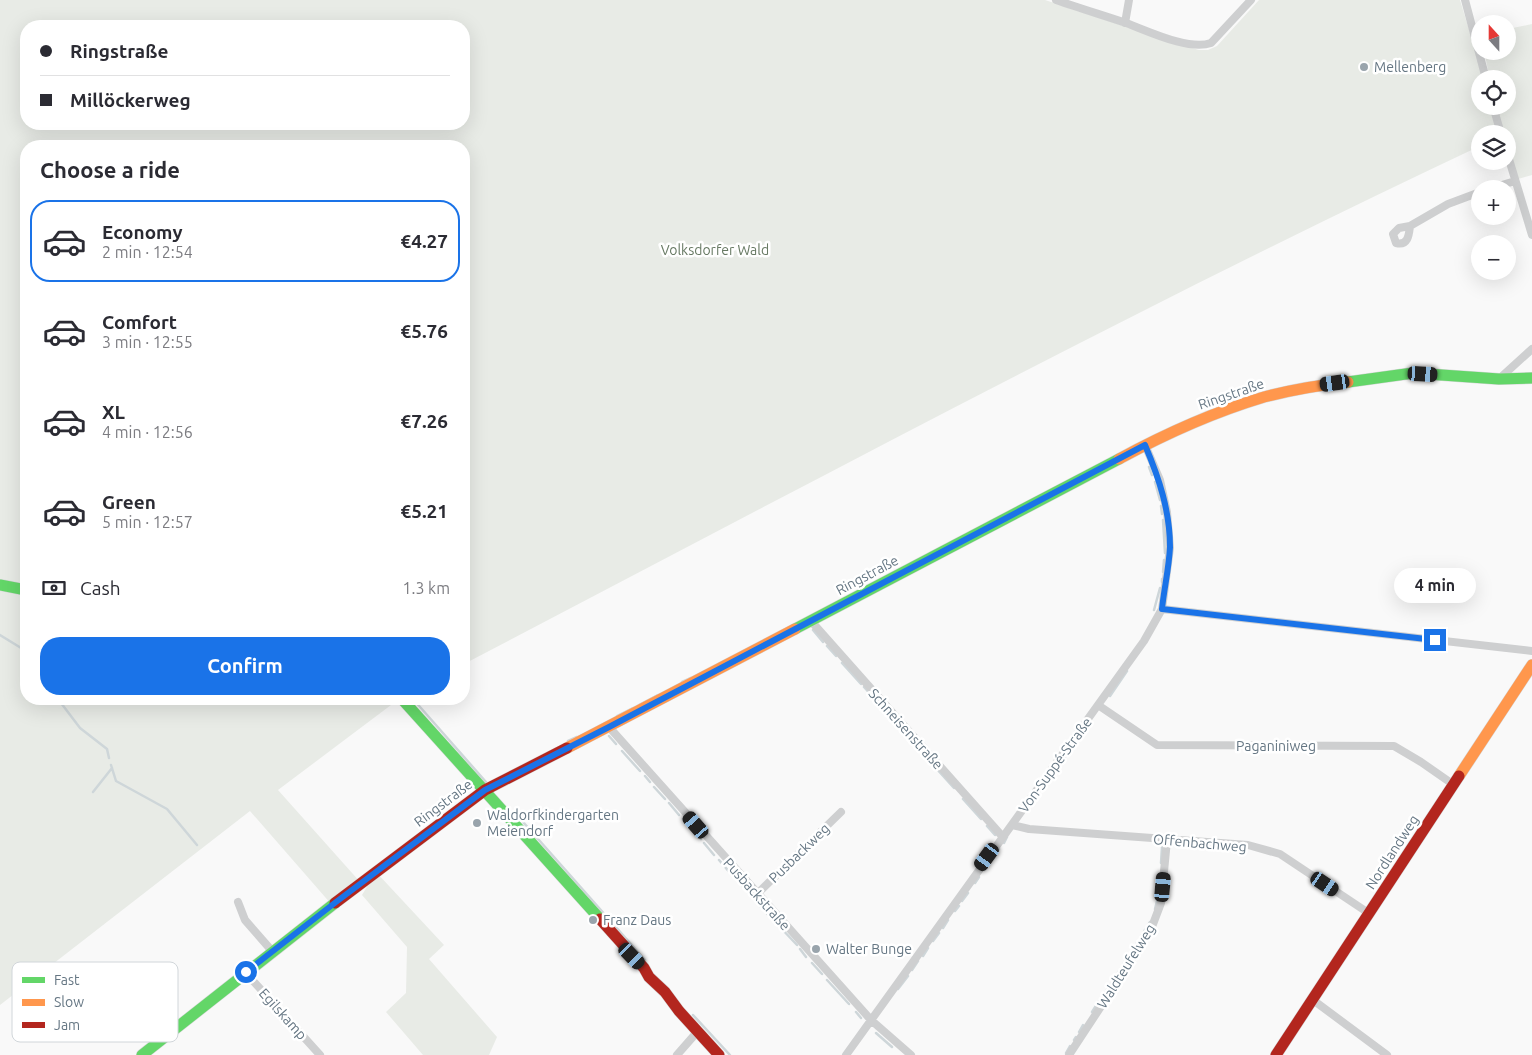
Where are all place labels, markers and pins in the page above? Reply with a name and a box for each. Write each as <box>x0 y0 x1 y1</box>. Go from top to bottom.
place label: Mellenberg <box>1374 59 1446 75</box>
marker: Mellenberg <box>1358 61 1370 73</box>
place label: Waldorfkindergarten Meiendorf <box>487 807 619 839</box>
marker: Waldorfkindergarten Meiendorf <box>471 817 483 829</box>
place label: Franz Daus <box>603 912 671 928</box>
marker: Franz Daus <box>587 914 599 926</box>
place label: Walter Bunge <box>826 941 912 957</box>
marker: Walter Bunge <box>810 943 822 955</box>

